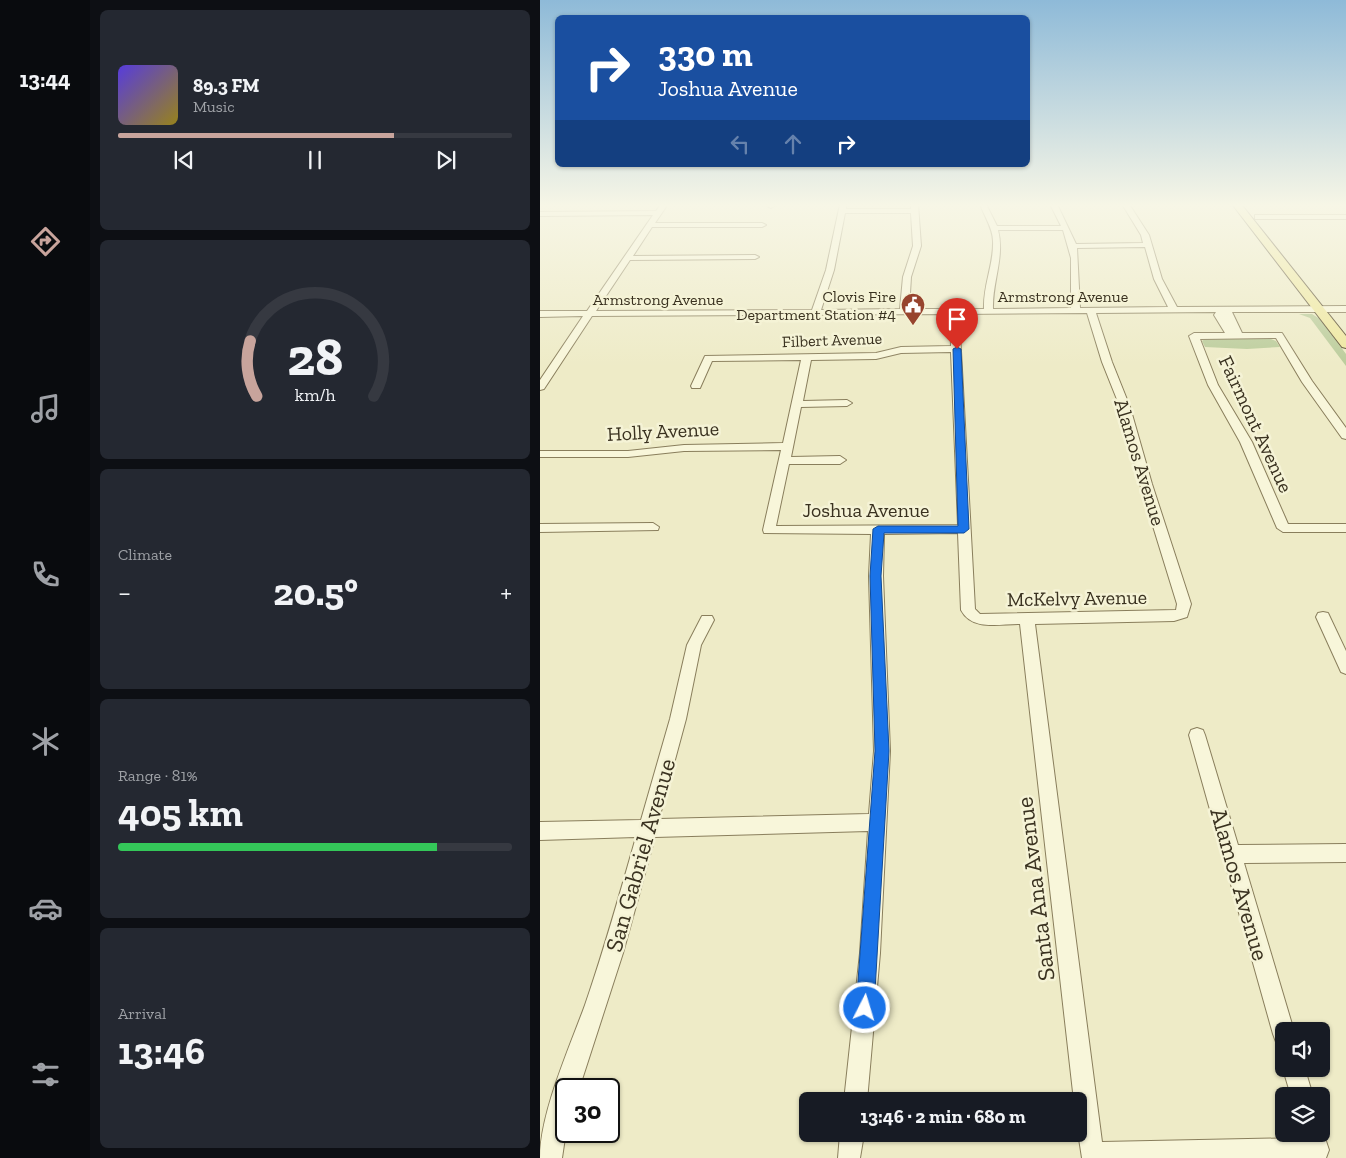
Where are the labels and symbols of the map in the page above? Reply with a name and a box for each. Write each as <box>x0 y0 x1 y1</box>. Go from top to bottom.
place label: Clovis Fire Department Station #4 <box>736 287 896 324</box>
street label: Armstrong Avenue <box>998 287 1128 306</box>
street label: Armstrong Avenue <box>593 290 723 309</box>
public building icon: Clovis Fire Department Station #4 <box>900 292 926 326</box>
pin <box>936 298 978 349</box>
street label: Filbert Avenue <box>782 329 882 351</box>
street label: Fairmont Avenue <box>1214 352 1298 496</box>
street label: Alamos Avenue <box>1109 396 1171 528</box>
street label: Holly Avenue <box>606 416 720 446</box>
street label: Joshua Avenue <box>802 498 930 522</box>
street label: McKelvy Avenue <box>1007 585 1147 611</box>
street label: San Gabriel Avenue <box>599 755 681 955</box>
street label: Santa Ana Avenue <box>1009 795 1061 983</box>
street label: Alamos Avenue <box>1204 804 1276 964</box>
position arrow <box>838 981 890 1033</box>
speed limit sign: 30 <box>555 1078 620 1143</box>

